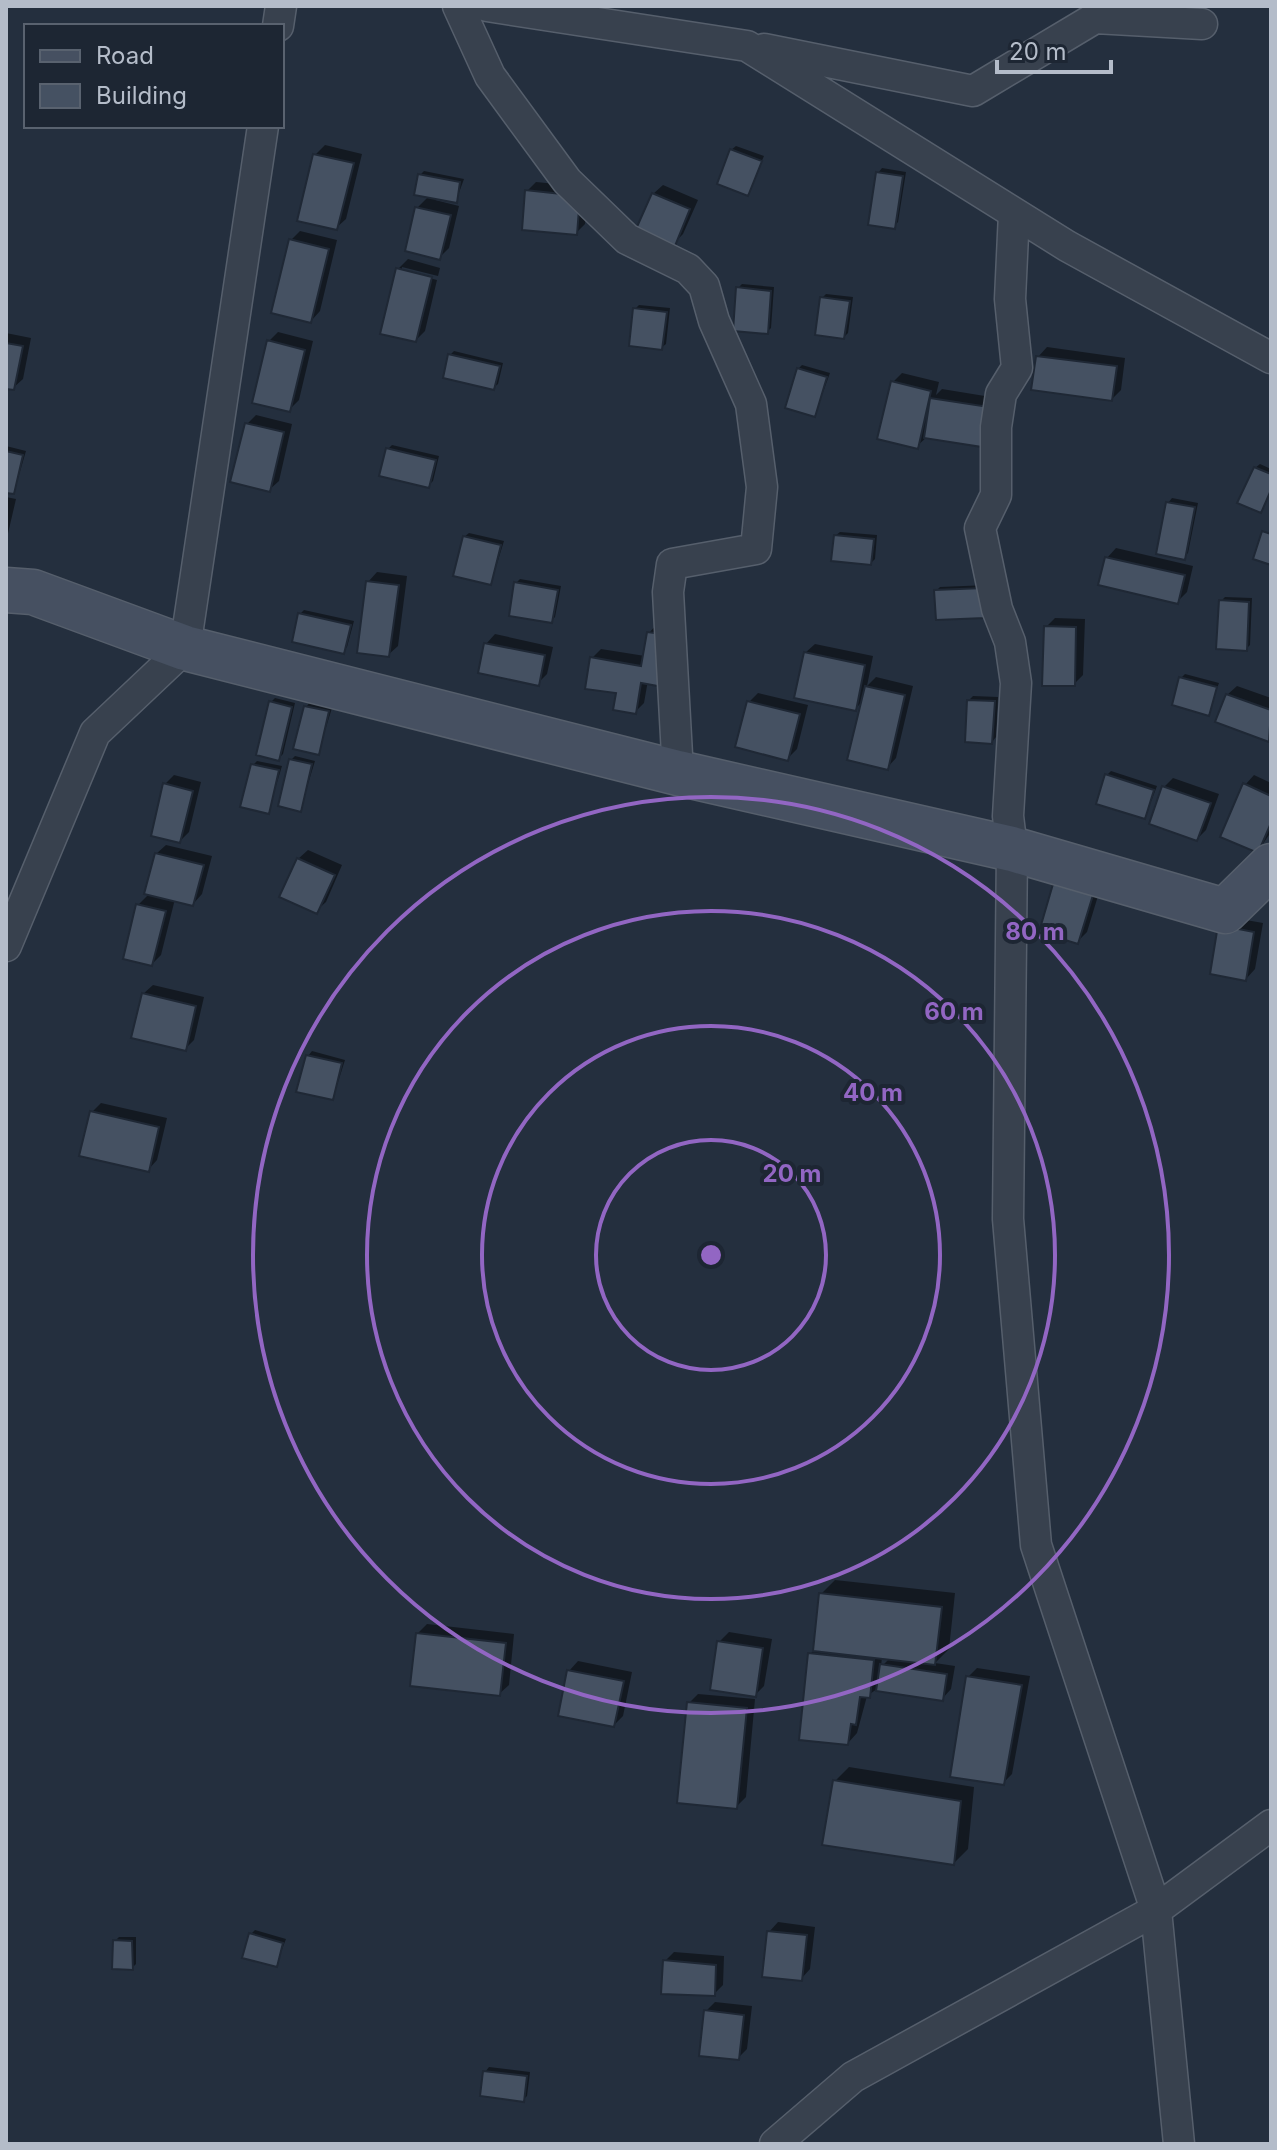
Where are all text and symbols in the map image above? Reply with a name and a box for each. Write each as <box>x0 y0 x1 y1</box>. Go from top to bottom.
legend <box>24 24 284 128</box>
scale bar <box>997 24 1111 74</box>
text: 20 m <box>1009 37 1067 66</box>
text: Road <box>96 41 154 70</box>
text: Building <box>96 81 187 110</box>
text: 80 m <box>1005 917 1065 946</box>
text: 60 m <box>924 997 984 1026</box>
text: 40 m <box>843 1078 903 1107</box>
text: 20 m <box>763 1159 821 1188</box>
centre of rings <box>697 1241 725 1269</box>

